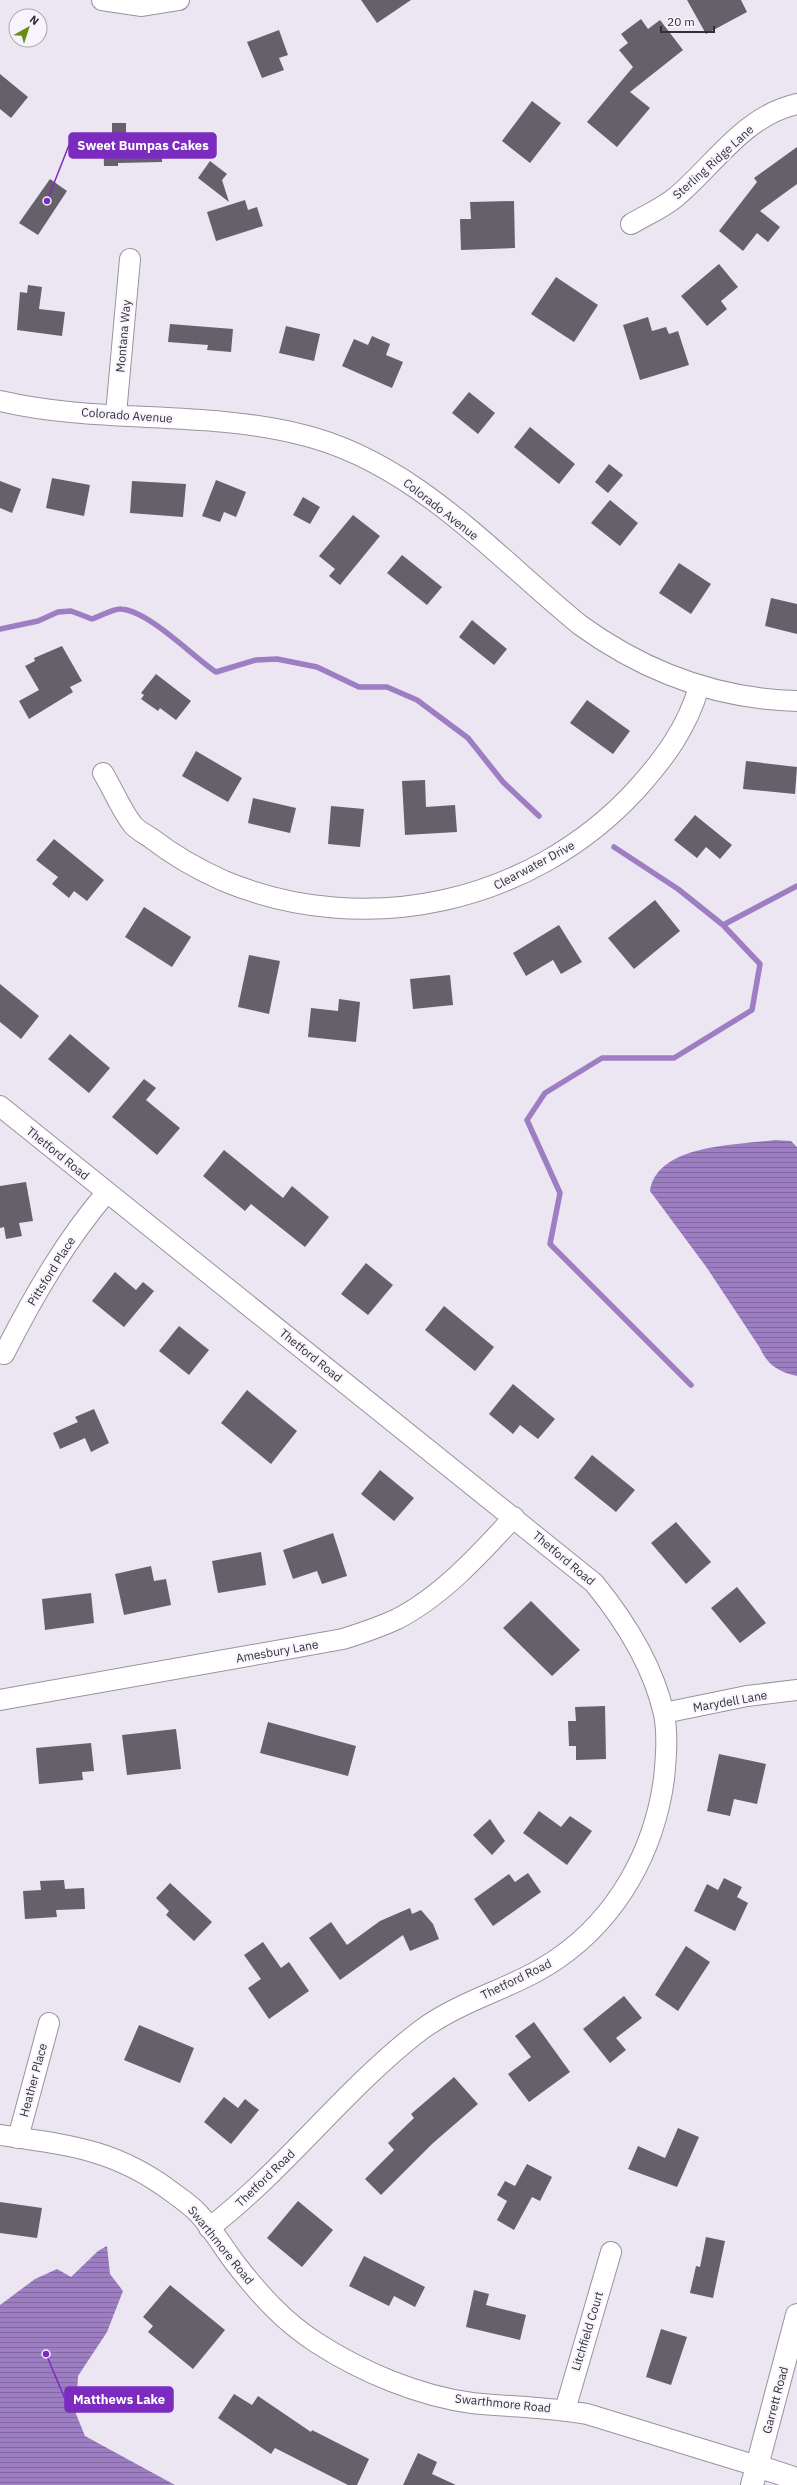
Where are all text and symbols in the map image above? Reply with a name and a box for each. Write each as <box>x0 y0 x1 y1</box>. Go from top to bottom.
north arrow <box>8 8 48 48</box>
scale bar <box>661 8 714 34</box>
text: N <box>27 12 42 28</box>
text: 20 m <box>667 14 695 29</box>
street label: Sterling Ridge Lane <box>670 122 757 202</box>
callout: Sweet Bumpas Cakes <box>69 133 216 158</box>
text: Sweet Bumpas Cakes <box>77 137 209 154</box>
street label: Montana Way <box>112 299 134 373</box>
street label: Colorado Avenue <box>81 404 174 426</box>
street label: Colorado Avenue <box>400 475 482 543</box>
street label: Clearwater Drive <box>491 837 577 893</box>
street label: Thetford Road <box>23 1123 93 1183</box>
street label: Pittsford Place <box>24 1233 78 1308</box>
street label: Thetford Road <box>276 1325 346 1385</box>
street label: Thetford Road <box>530 1528 598 1588</box>
street label: Amesbury Lane <box>235 1636 320 1666</box>
street label: Marydell Lane <box>692 1687 769 1715</box>
street label: Thetford Road <box>478 1955 554 2003</box>
street label: Heather Place <box>16 2041 50 2119</box>
street label: Thetford Road <box>232 2146 298 2210</box>
street label: Swarthmore Road <box>185 2203 257 2287</box>
street label: Litchfield Court <box>568 2290 606 2372</box>
street label: Garrett Road <box>759 2365 791 2435</box>
callout: Matthews Lake <box>65 2387 173 2412</box>
street label: Swarthmore Road <box>454 2390 552 2416</box>
text: Matthews Lake <box>73 2391 165 2408</box>

